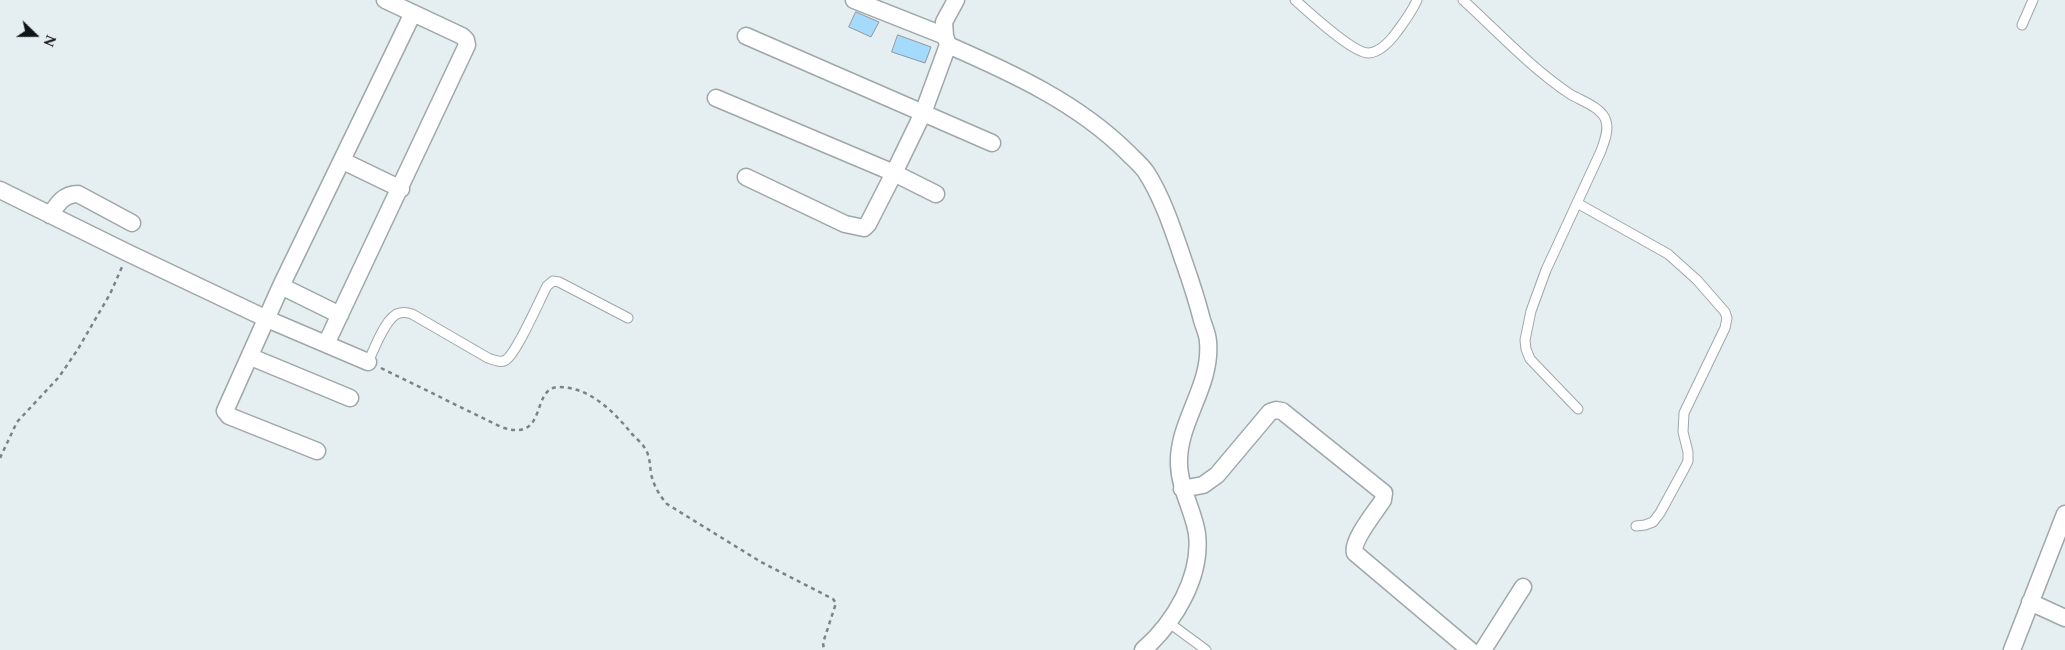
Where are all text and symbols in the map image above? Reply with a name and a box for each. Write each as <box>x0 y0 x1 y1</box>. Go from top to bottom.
north arrow <box>10 10 60 60</box>
text: N <box>37 32 61 50</box>

